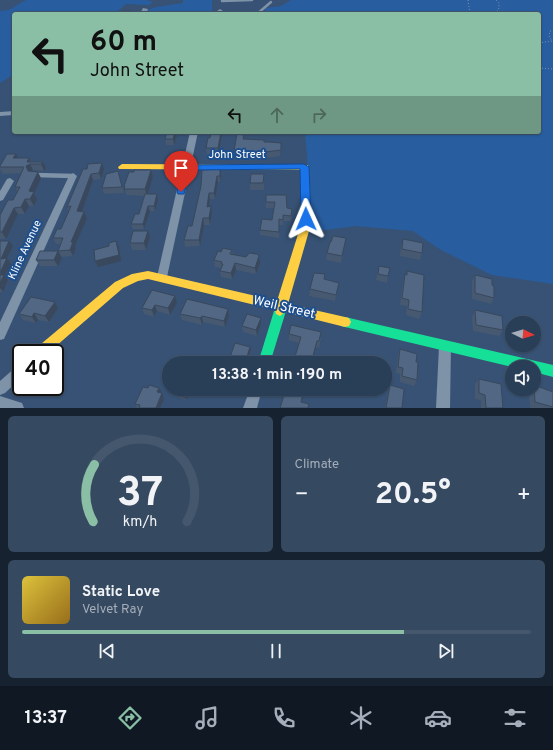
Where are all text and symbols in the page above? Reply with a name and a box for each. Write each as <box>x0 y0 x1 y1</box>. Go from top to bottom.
text: 60 m <box>90 25 157 61</box>
icon: left <box>24 28 76 80</box>
text: John Street <box>90 60 184 83</box>
icon: left <box>224 104 246 126</box>
icon: ahead <box>266 104 288 126</box>
icon: right <box>308 104 330 126</box>
street label: John Street <box>208 148 266 162</box>
pin <box>164 151 198 192</box>
icon: arrive <box>170 157 192 179</box>
position arrow <box>285 198 327 240</box>
street label: Kline Avenue <box>5 218 45 282</box>
street label: Weil Street <box>251 293 317 323</box>
north arrow <box>505 316 541 352</box>
map controls <box>505 316 541 396</box>
speed limit sign: 40 <box>12 344 64 396</box>
button: sound <box>505 360 541 396</box>
text: 13:38 · 1 min · 190 m <box>212 366 342 385</box>
text: Climate <box>295 457 339 473</box>
text: 37 <box>117 468 164 521</box>
text: 20.5° <box>375 477 451 514</box>
text: − <box>295 482 309 509</box>
text: + <box>517 482 531 509</box>
text: km/h <box>123 513 158 531</box>
text: Static Love <box>82 583 160 602</box>
text: Velvet Ray <box>82 602 143 618</box>
icon: previous <box>96 640 118 662</box>
icon: pause <box>265 640 287 662</box>
icon: next <box>435 640 457 662</box>
icon: directions <box>116 704 144 732</box>
icon: music <box>193 704 221 732</box>
icon: phone <box>270 704 298 732</box>
icon: climate <box>347 704 375 732</box>
icon: car <box>424 704 452 732</box>
icon: filters <box>501 704 529 732</box>
text: 13:37 <box>24 707 67 730</box>

